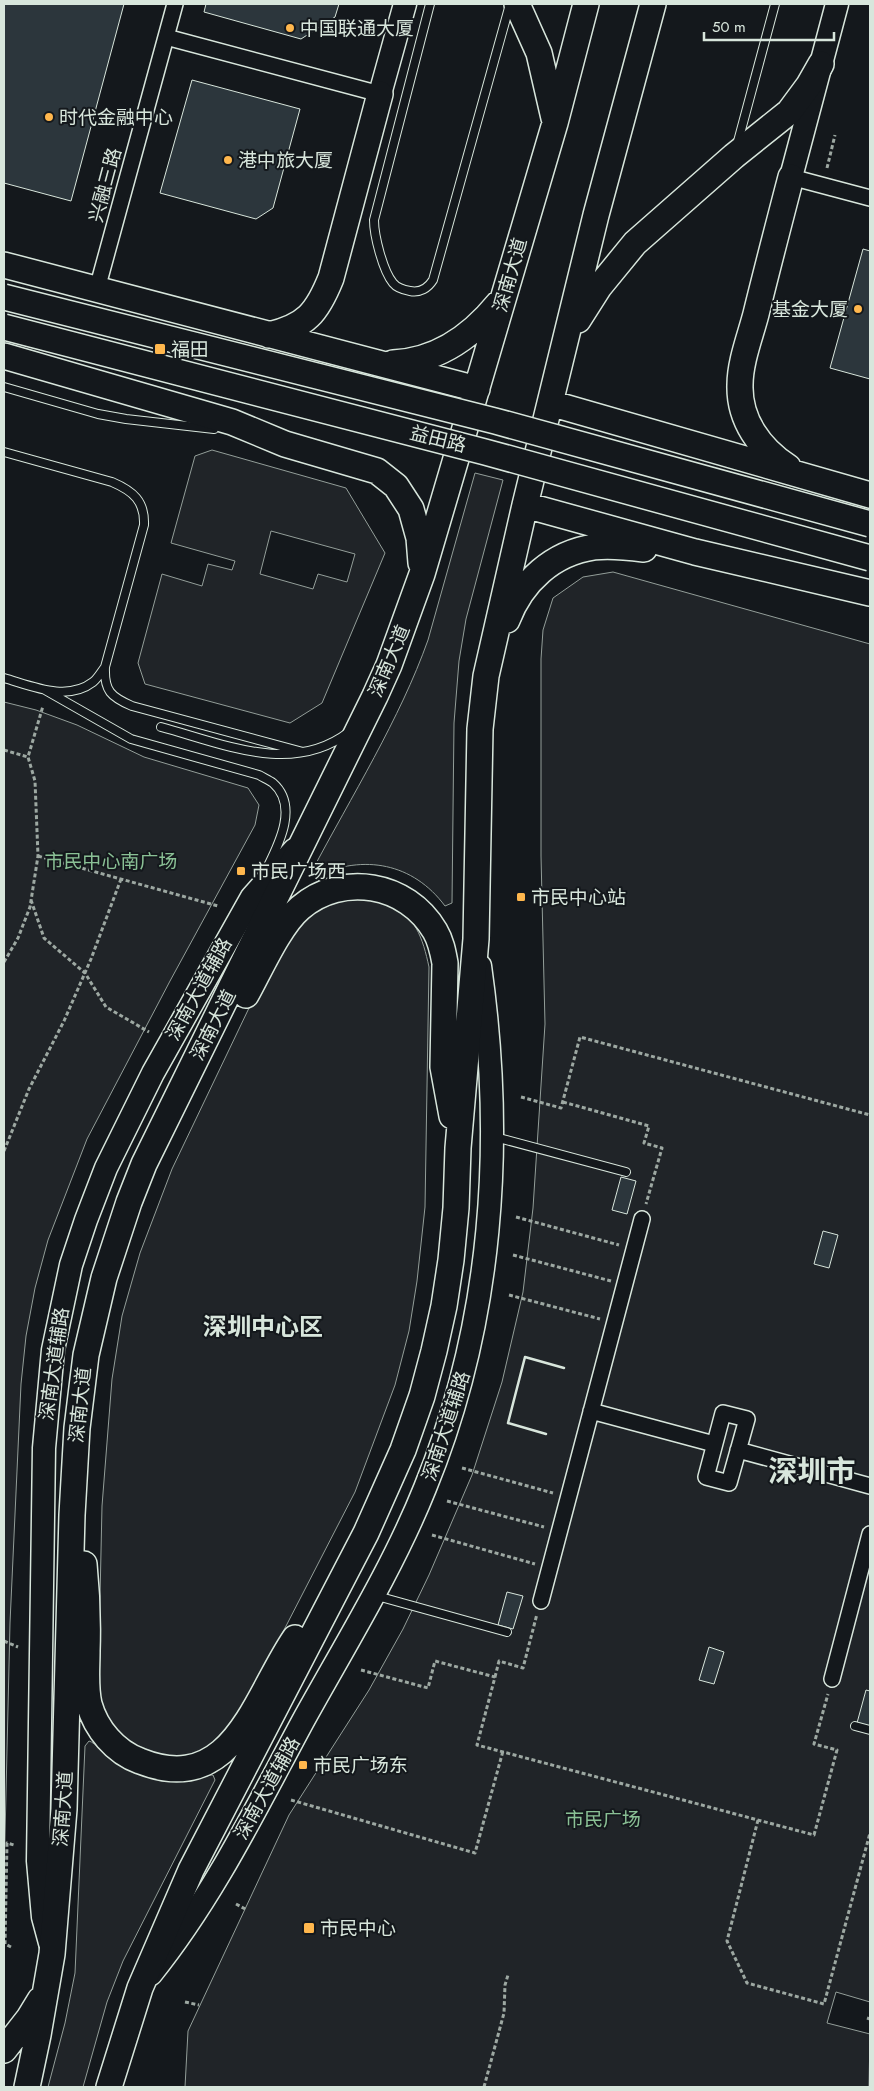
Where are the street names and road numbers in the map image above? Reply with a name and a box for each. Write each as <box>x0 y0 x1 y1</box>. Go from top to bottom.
street label: 兴融三路 <box>82 145 128 225</box>
street label: 深南大道 <box>487 235 533 315</box>
street label: 益田路 <box>407 419 469 459</box>
street label: 深南大道 <box>362 621 416 701</box>
street label: 深南大道辅路 <box>161 934 237 1044</box>
street label: 深南大道 <box>186 986 240 1064</box>
street label: 深南大道辅路 <box>33 1306 75 1422</box>
street label: 深南大道 <box>63 1366 97 1444</box>
street label: 深南大道辅路 <box>416 1368 476 1484</box>
street label: 深南大道辅路 <box>228 1732 306 1844</box>
street label: 深南大道 <box>47 1770 79 1848</box>

